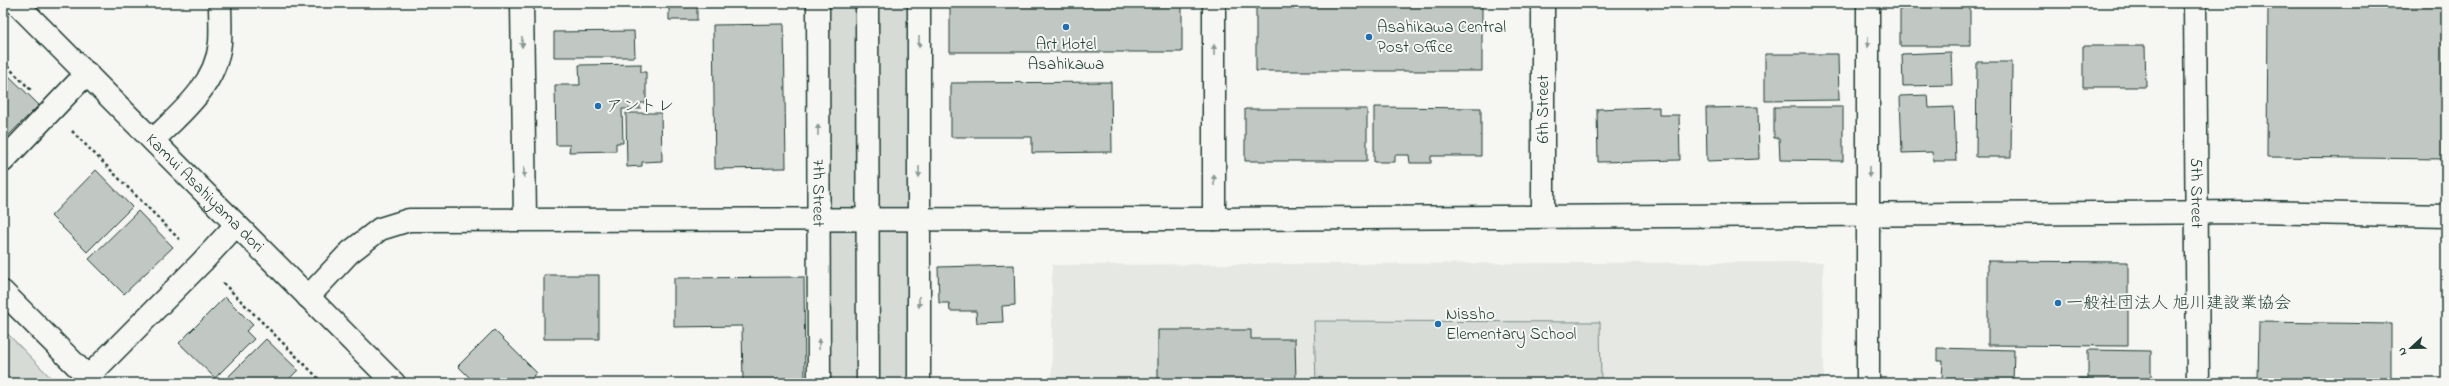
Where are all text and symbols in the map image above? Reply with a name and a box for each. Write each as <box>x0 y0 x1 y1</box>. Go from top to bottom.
place label: Asahikawa Central Post Office <box>1377 15 1506 60</box>
marker: Art Hotel Asahikawa <box>1061 22 1071 32</box>
place label: Art Hotel Asahikawa <box>1028 32 1104 77</box>
marker: Asahikawa Central Post Office <box>1364 32 1374 42</box>
one-way arrow <box>519 36 525 49</box>
one-way arrow <box>916 36 922 49</box>
one-way arrow <box>1865 36 1871 49</box>
one-way arrow <box>1211 43 1217 56</box>
street label: 6th Street <box>1531 75 1556 143</box>
place label: アントレ <box>606 94 674 119</box>
marker: アントレ <box>593 101 603 111</box>
one-way arrow <box>815 123 821 136</box>
street label: Kamui Asahiyama dori <box>140 128 270 258</box>
street label: 5th Street <box>2184 158 2209 229</box>
street label: 7th Street <box>806 159 831 227</box>
one-way arrow <box>521 166 528 178</box>
one-way arrow <box>916 166 922 179</box>
one-way arrow <box>1866 166 1872 179</box>
one-way arrow <box>1211 173 1217 186</box>
place label: 一般社団法人 旭川建設業協会 <box>2066 291 2291 316</box>
one-way arrow <box>916 296 922 309</box>
marker: 一般社団法人 旭川建設業協会 <box>2053 298 2063 308</box>
place label: Nissho Elementary School <box>1446 302 1577 348</box>
marker: Nissho Elementary School <box>1433 319 1443 329</box>
north arrow <box>2391 328 2431 368</box>
one-way arrow <box>816 337 822 350</box>
text: N <box>2394 345 2411 358</box>

